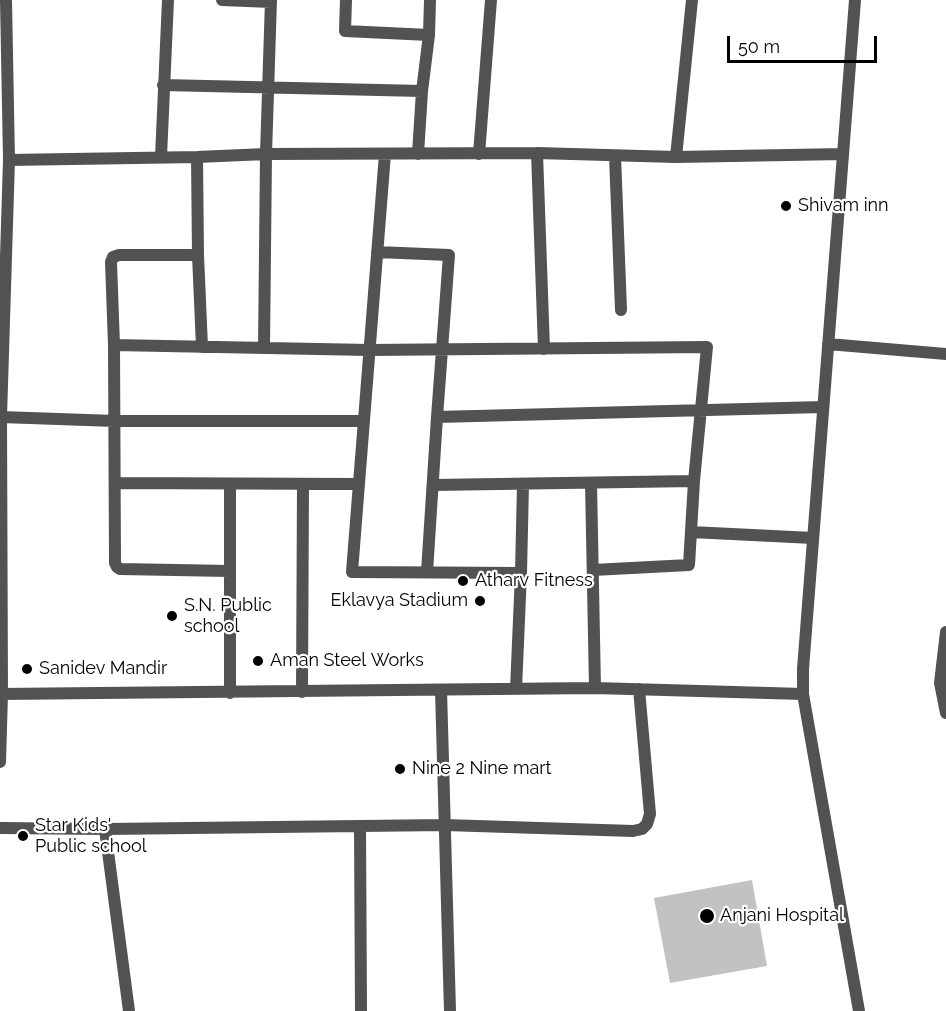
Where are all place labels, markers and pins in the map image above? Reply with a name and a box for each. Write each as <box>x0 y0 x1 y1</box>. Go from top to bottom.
place label: Shivam inn <box>798 195 889 217</box>
marker: Shivam inn <box>779 199 793 213</box>
place label: Atharv Fitness <box>475 570 593 592</box>
marker: Atharv Fitness <box>456 574 470 588</box>
place label: Eklavya Stadium <box>331 590 468 612</box>
marker: Eklavya Stadium <box>473 594 487 608</box>
place label: S.N. Public school <box>184 595 272 638</box>
marker: S.N. Public school <box>165 609 179 623</box>
place label: Aman Steel Works <box>270 650 424 672</box>
marker: Aman Steel Works <box>251 654 265 668</box>
place label: Sanidev Mandir <box>39 658 167 680</box>
marker: Sanidev Mandir <box>20 662 34 676</box>
place label: Nine 2 Nine mart <box>412 758 552 780</box>
marker: Nine 2 Nine mart <box>393 762 407 776</box>
place label: Star Kids' Public school <box>35 815 147 858</box>
marker: Star Kids' Public school <box>16 829 30 843</box>
place label: Anjani Hospital <box>720 905 844 927</box>
marker: Anjani Hospital <box>698 907 716 925</box>

